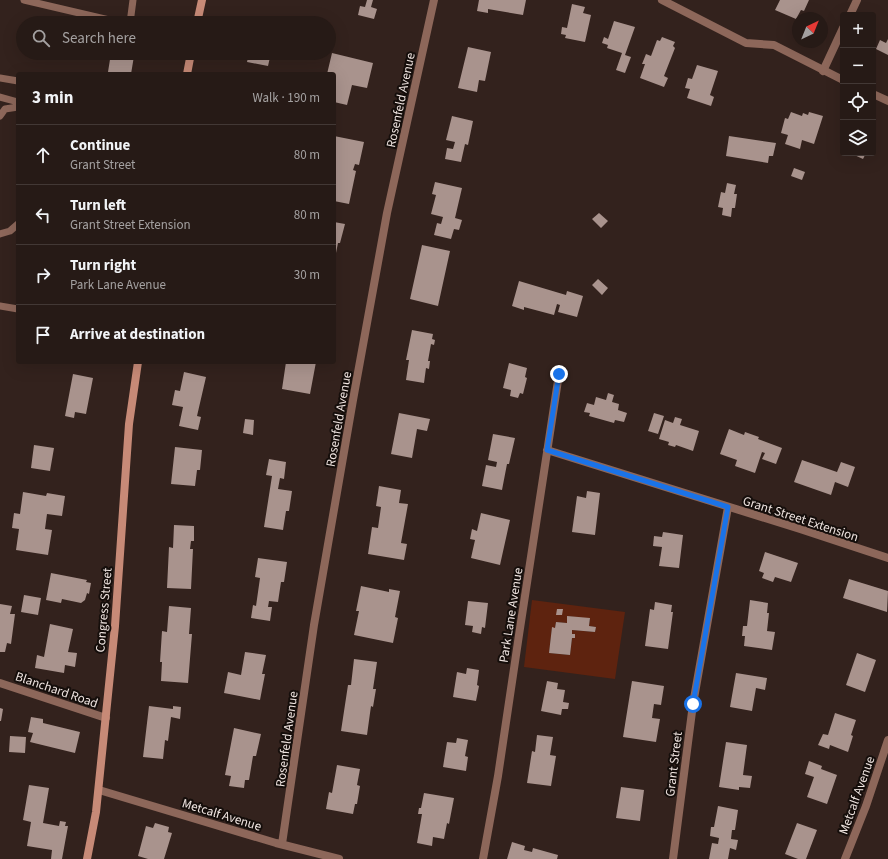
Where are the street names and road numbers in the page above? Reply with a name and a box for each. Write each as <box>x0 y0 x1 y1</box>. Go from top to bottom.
street label: Rosenfeld Avenue <box>382 51 420 149</box>
street label: Rosenfeld Avenue <box>322 370 356 468</box>
street label: Grant Street Extension <box>741 492 861 546</box>
street label: Congress Street <box>91 566 117 653</box>
street label: Park Lane Avenue <box>495 566 527 664</box>
street label: Blanchard Road <box>13 667 100 713</box>
street label: Rosenfeld Avenue <box>271 690 303 788</box>
street label: Grant Street <box>661 730 687 798</box>
street label: Metcalf Avenue <box>834 754 879 837</box>
street label: Metcalf Avenue <box>180 794 264 836</box>

